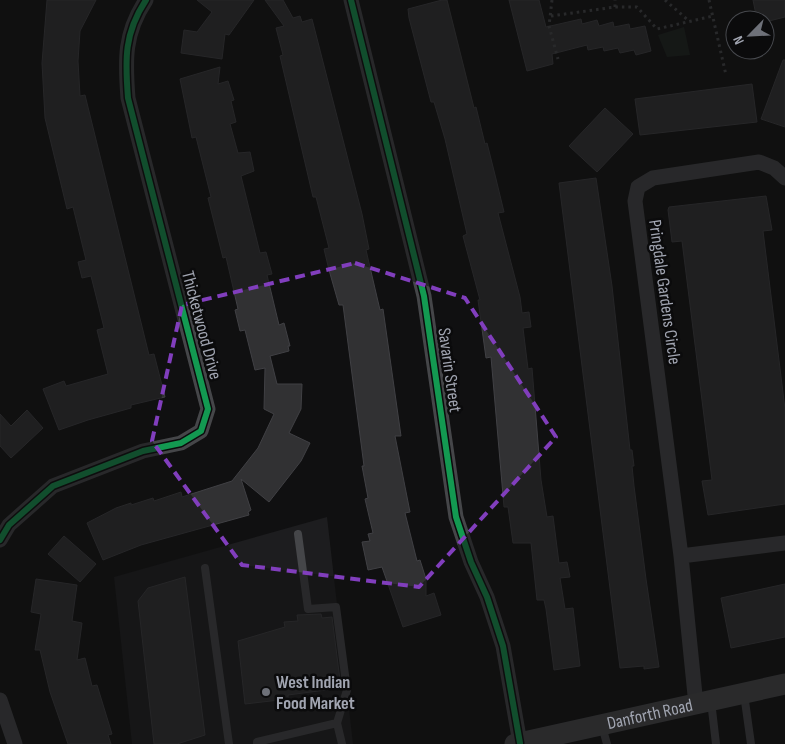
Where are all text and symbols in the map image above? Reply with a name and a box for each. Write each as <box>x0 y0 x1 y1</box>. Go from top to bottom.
north arrow <box>725 10 775 60</box>
text: N <box>729 33 748 47</box>
street label: Pringdale Gardens Circle <box>644 218 685 366</box>
street label: Thicketwood Drive <box>177 269 226 382</box>
street label: Savarin Street <box>433 326 466 414</box>
place label: West Indian Food Market <box>276 672 355 714</box>
marker: West Indian Food Market <box>260 686 272 698</box>
street label: Danforth Road <box>605 695 695 734</box>

